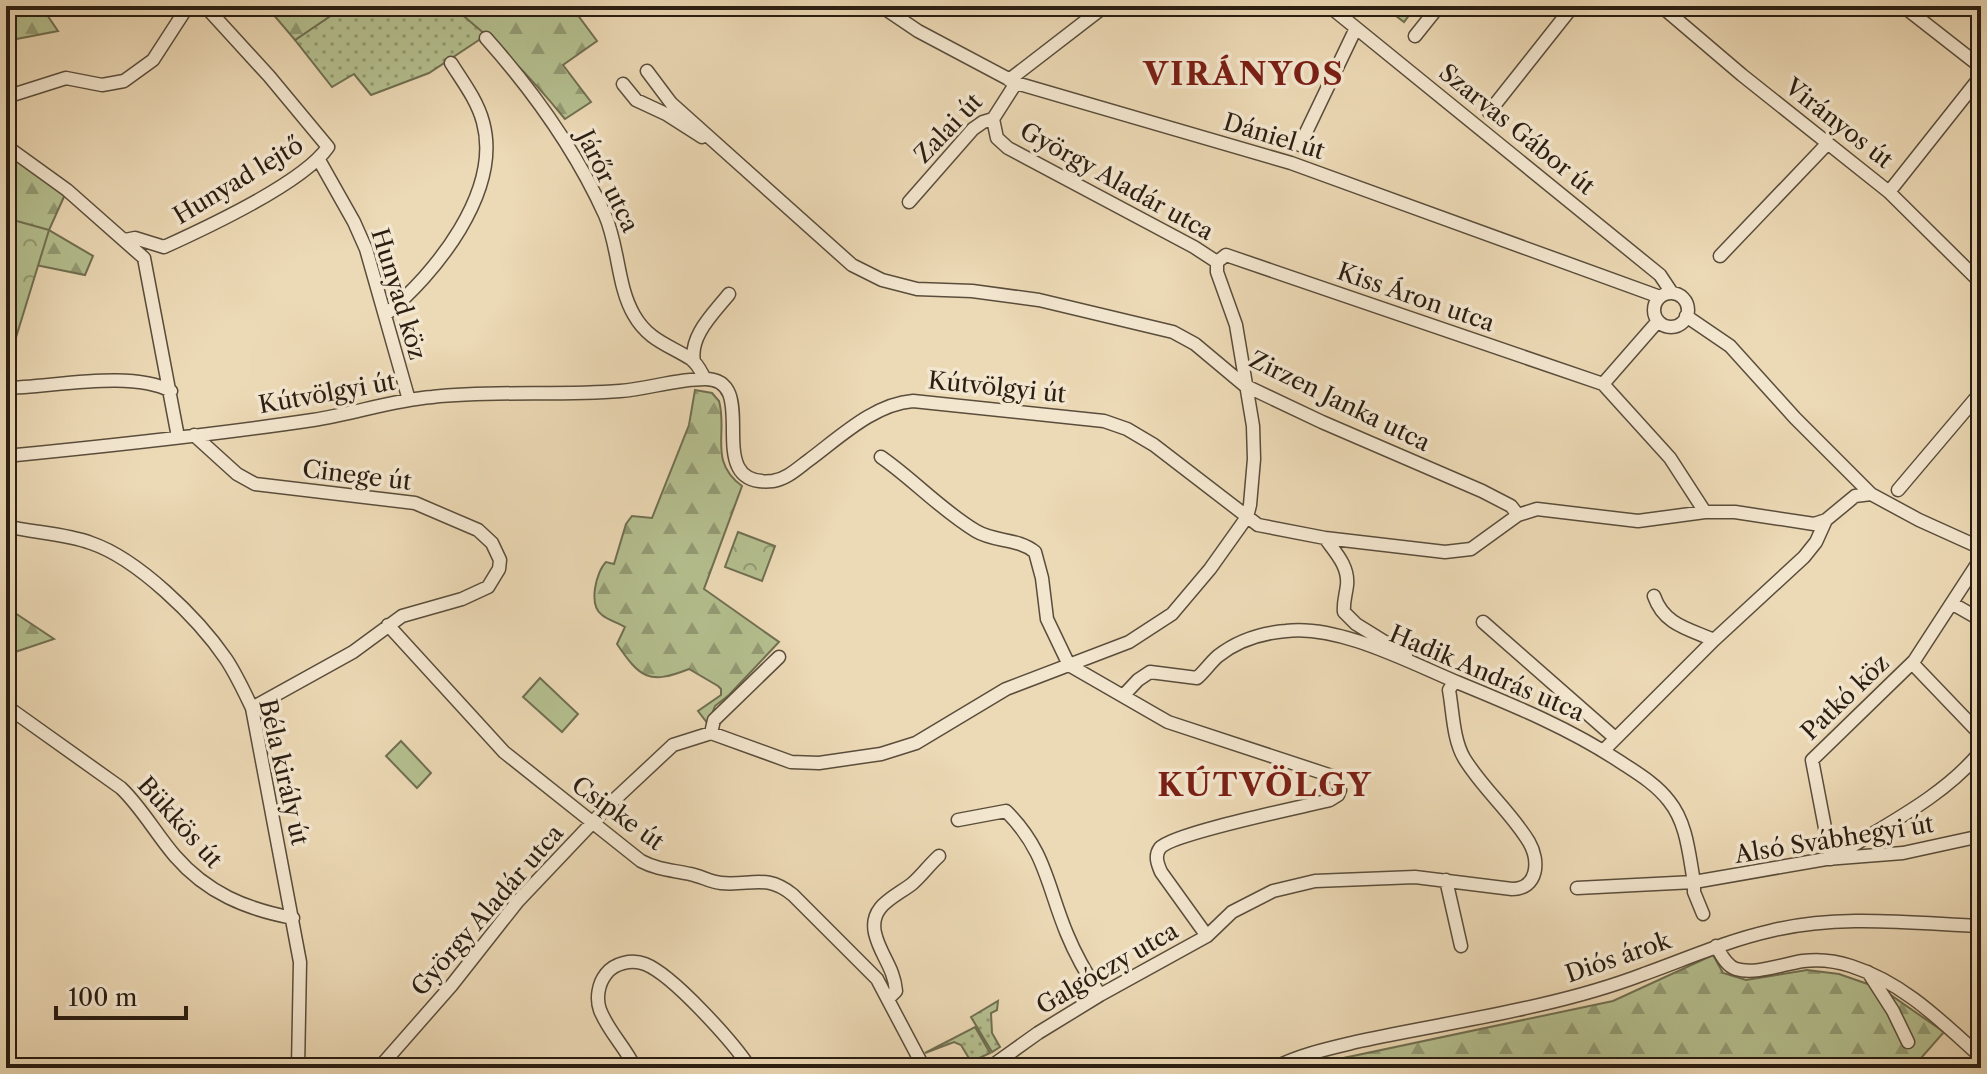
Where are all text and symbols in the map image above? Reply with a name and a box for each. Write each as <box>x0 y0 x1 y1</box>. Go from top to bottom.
district label: VIRÁNYOS <box>1142 54 1345 93</box>
street label: Szarvas Gábor út <box>1434 58 1601 201</box>
street label: Virányos út <box>1779 71 1899 174</box>
street label: Zalai út <box>908 87 988 169</box>
street label: Dániel út <box>1220 107 1329 165</box>
street label: György Aladár utca <box>1015 116 1219 246</box>
street label: Járőr utca <box>569 122 645 237</box>
street label: Hunyad lejtő <box>168 130 308 230</box>
street label: Hunyad köz <box>365 225 433 363</box>
street label: Kiss Áron utca <box>1333 257 1499 338</box>
street label: Zirzen Janka utca <box>1245 345 1435 457</box>
street label: Kútvölgyi út <box>927 365 1068 409</box>
street label: Kútvölgyi út <box>256 367 398 419</box>
street label: Cinege út <box>301 454 414 496</box>
street label: Hadik András utca <box>1385 619 1589 727</box>
street label: Patkó köz <box>1795 648 1895 746</box>
street label: Béla király út <box>253 696 315 848</box>
district label: KÚTVÖLGY <box>1157 765 1373 804</box>
street label: Csipke út <box>566 770 670 856</box>
street label: Bükkös út <box>132 771 229 874</box>
street label: Alsó Svábhegyi út <box>1731 809 1936 869</box>
street label: György Aladár utca <box>405 818 569 1001</box>
street label: Galgóczy utca <box>1031 916 1183 1020</box>
street label: Diós árok <box>1562 925 1675 989</box>
scale bar <box>56 970 186 1020</box>
text: 100 m <box>68 983 137 1012</box>

